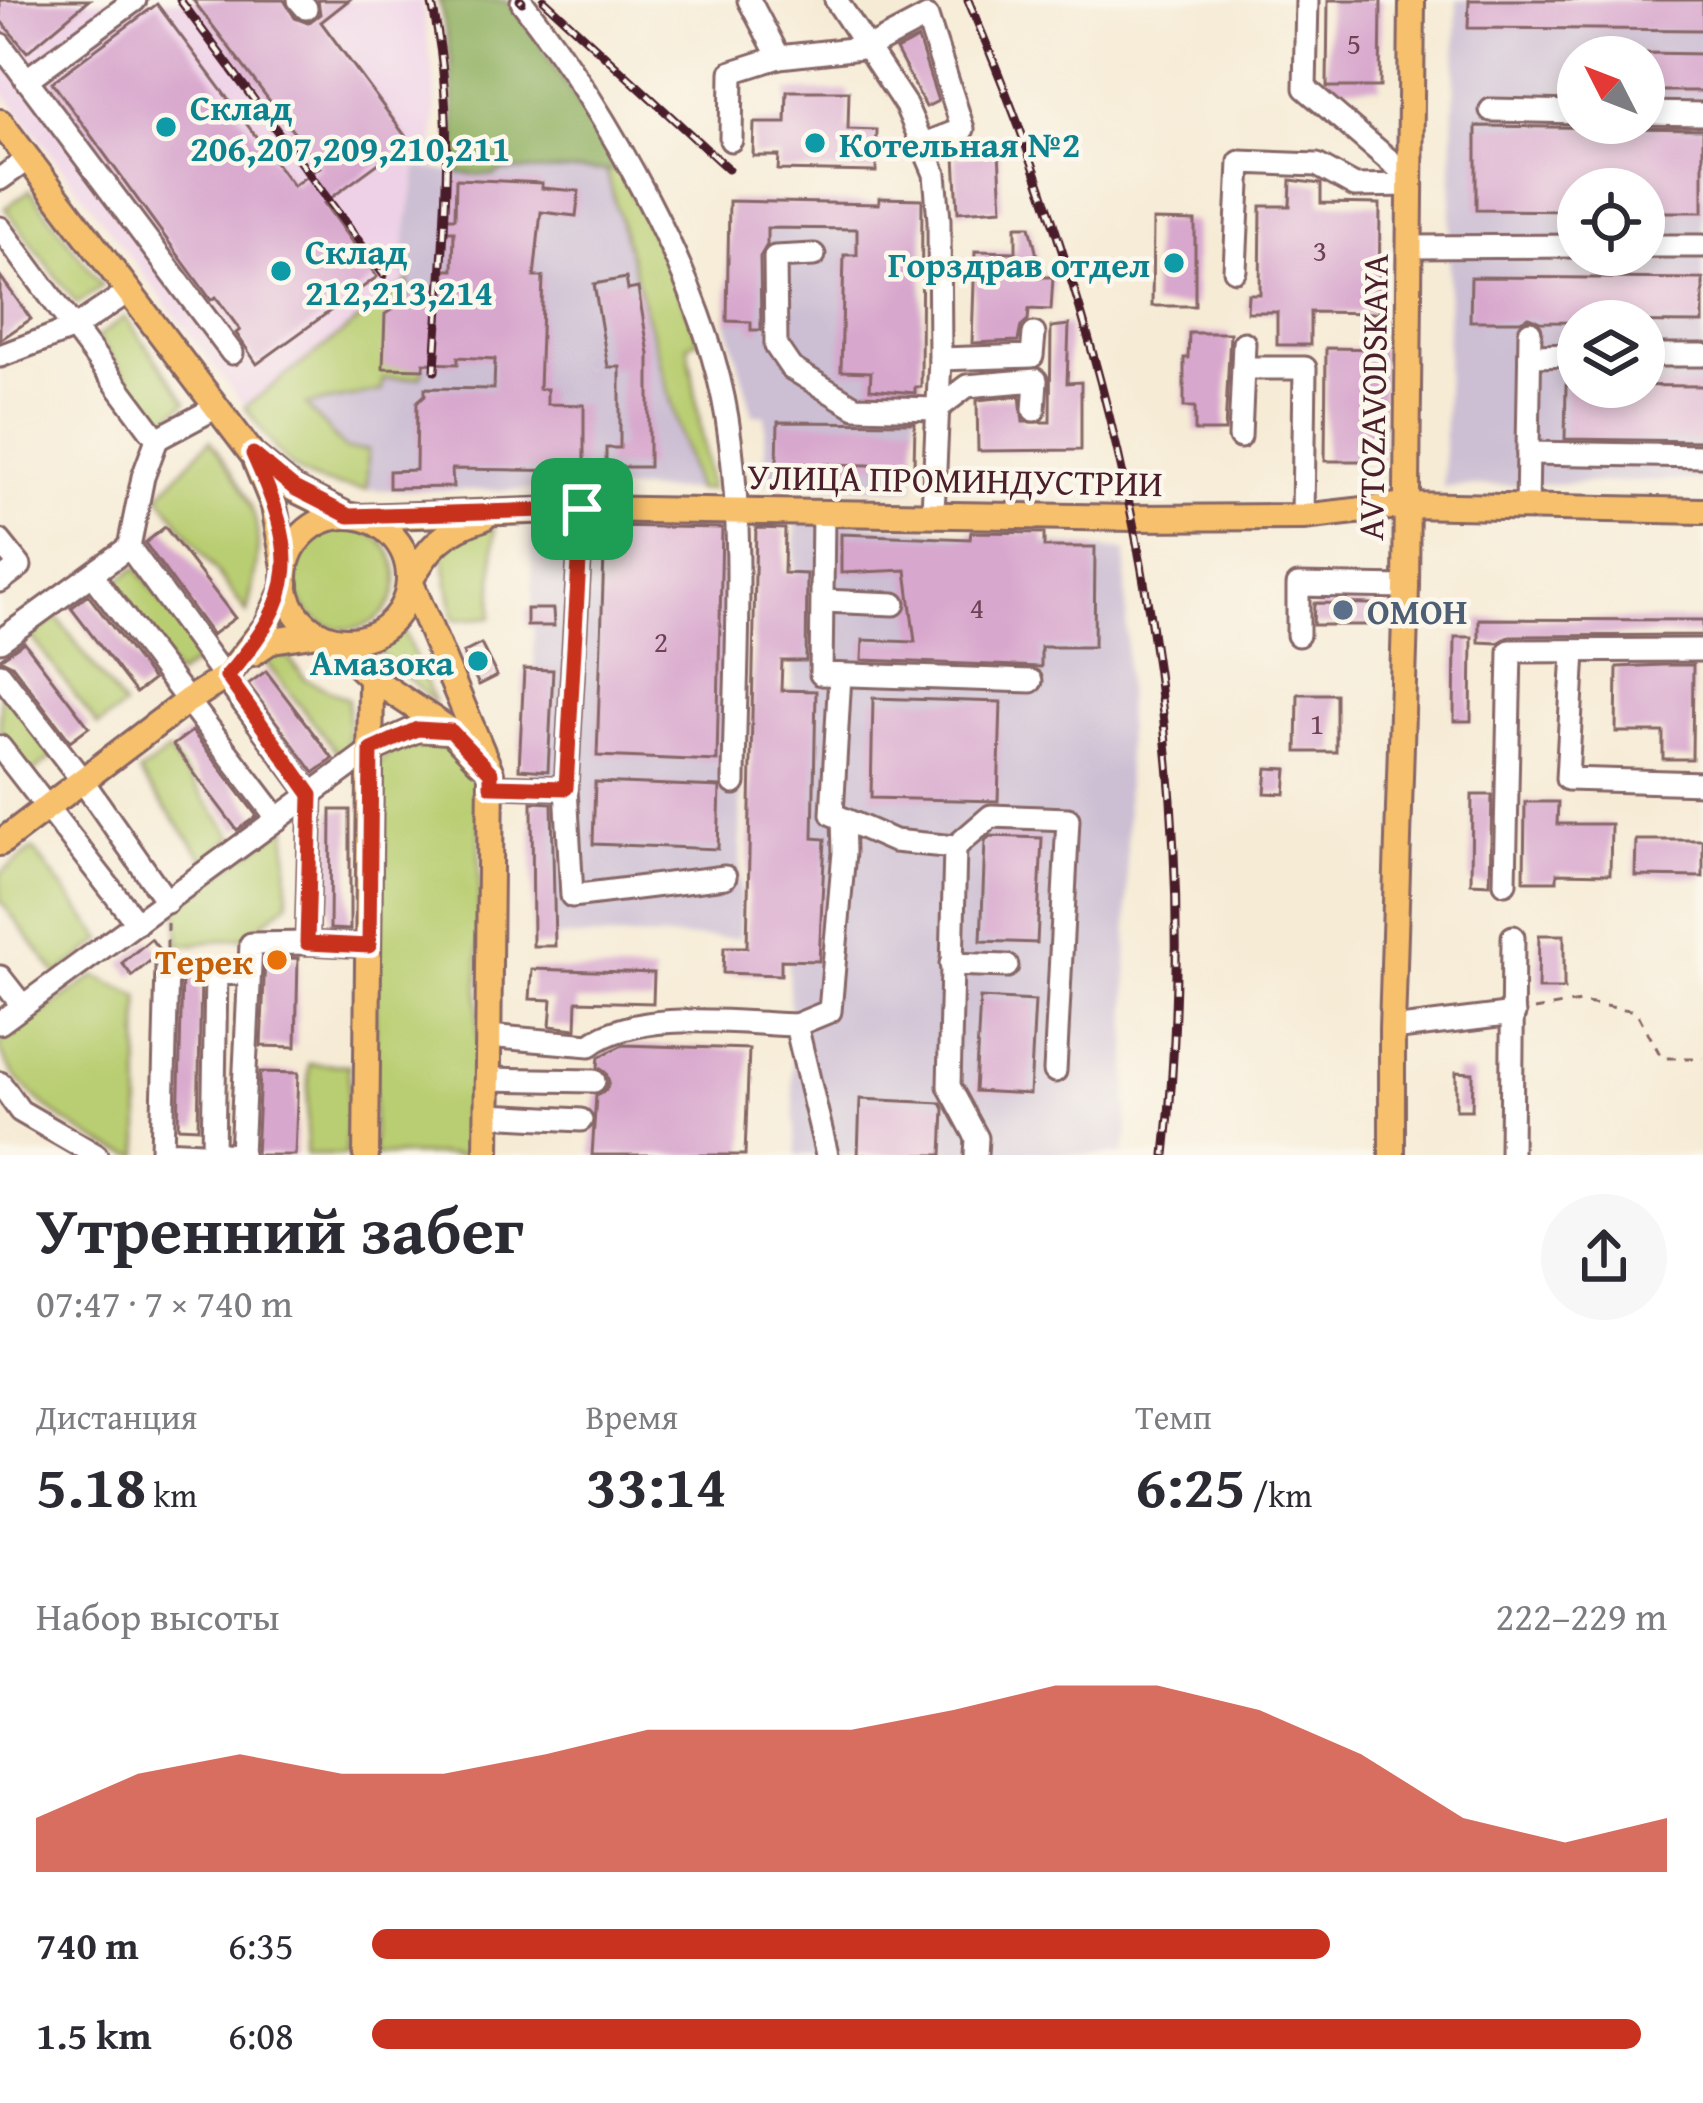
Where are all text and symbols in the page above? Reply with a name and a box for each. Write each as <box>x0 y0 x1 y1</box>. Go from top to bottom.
house number: 5 <box>1347 21 1361 65</box>
north arrow <box>1557 36 1665 144</box>
map controls <box>1557 36 1665 408</box>
place label: Склад 206,207,209,210,211 <box>190 80 510 174</box>
marker: Склад 206,207,209,210,211 <box>153 114 179 140</box>
place label: Котельная №2 <box>839 117 1080 170</box>
marker: Котельная №2 <box>802 130 828 156</box>
button: locate <box>1557 168 1665 276</box>
place label: Склад 212,213,214 <box>305 224 493 318</box>
house number: 3 <box>1313 228 1327 272</box>
place label: Горздрав отдел <box>888 237 1150 290</box>
marker: Горздрав отдел <box>1161 250 1187 276</box>
street label: AVTOZAVODSKAYA <box>1343 253 1401 541</box>
marker: Склад 212,213,214 <box>268 258 294 284</box>
button: layers <box>1557 300 1665 408</box>
street label: УЛИЦА ПРОМИНДУСТРИИ <box>747 449 1163 509</box>
pin <box>531 458 633 560</box>
icon: arrive <box>549 476 615 542</box>
place label: ОМОН <box>1367 584 1468 637</box>
house number: 4 <box>970 585 984 629</box>
marker: ОМОН <box>1330 597 1356 623</box>
house number: 2 <box>654 619 668 663</box>
place label: Амазока <box>310 635 455 688</box>
marker: Амазока <box>465 648 491 674</box>
house number: 1 <box>1310 701 1324 745</box>
place label: Терек <box>155 934 253 987</box>
marker: Терек <box>264 947 290 973</box>
text: Утренний забег <box>36 1180 524 1277</box>
button: share <box>1541 1194 1667 1320</box>
text: 07:47 · 7 × 740 m <box>36 1274 293 1331</box>
text: Дистанция <box>36 1393 197 1441</box>
text: Время <box>586 1393 678 1441</box>
text: Темп <box>1135 1393 1212 1441</box>
text: 5.18 <box>36 1441 146 1529</box>
text: 33:14 <box>586 1441 727 1529</box>
text: 6:25 <box>1135 1441 1246 1529</box>
text: km <box>146 1471 197 1519</box>
text: /km <box>1246 1471 1312 1519</box>
text: Набор высоты <box>36 1587 280 1644</box>
text: 222–229 m <box>1495 1587 1667 1644</box>
text: 740 m <box>36 1916 139 1973</box>
text: 6:35 <box>228 1916 294 1973</box>
text: 1.5 km <box>36 2006 152 2063</box>
text: 6:08 <box>228 2006 294 2063</box>

